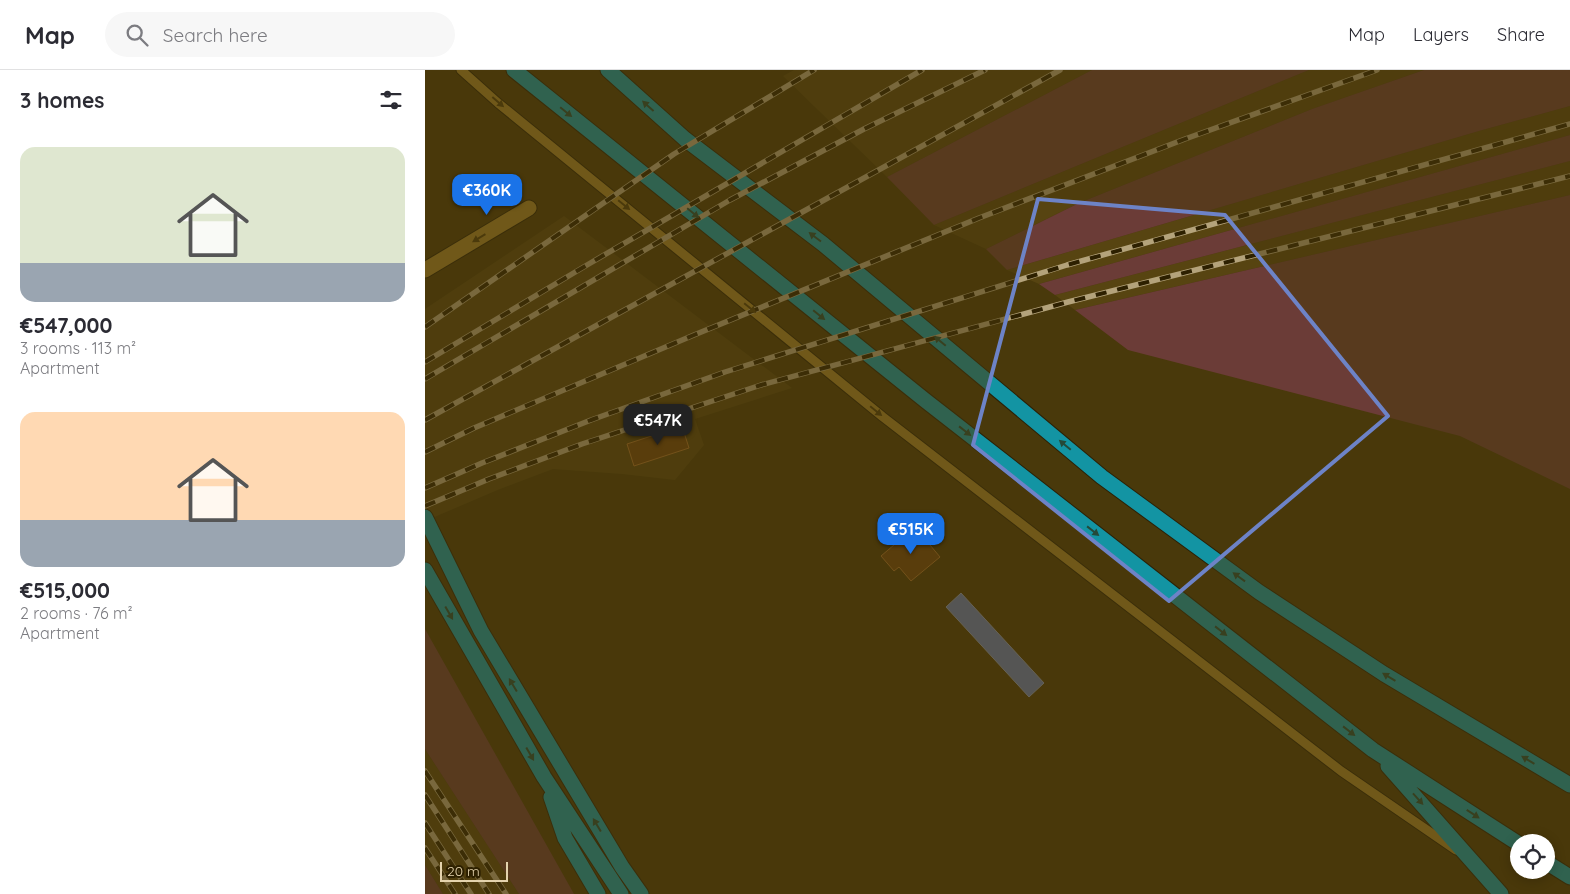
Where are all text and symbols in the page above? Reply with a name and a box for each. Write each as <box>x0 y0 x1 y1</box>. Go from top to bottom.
search box <box>105 12 455 57</box>
text: Map <box>25 20 75 50</box>
icon: search <box>123 21 151 49</box>
text: Search here <box>163 23 268 47</box>
text: Map <box>1348 23 1385 46</box>
text: Layers <box>1413 23 1469 46</box>
text: Share <box>1497 23 1545 46</box>
icon: filters <box>377 86 405 114</box>
text: 3 homes <box>20 87 104 113</box>
one-way arrow <box>491 97 504 108</box>
one-way arrow <box>642 101 655 112</box>
one-way arrow <box>559 106 572 117</box>
pin: €360K <box>452 174 522 216</box>
icon: home <box>168 180 258 270</box>
text: €360K <box>463 180 511 200</box>
one-way arrow <box>617 200 630 211</box>
one-way arrow <box>686 208 699 219</box>
one-way arrow <box>809 232 822 243</box>
one-way arrow <box>473 233 486 242</box>
one-way arrow <box>743 302 756 313</box>
one-way arrow <box>813 310 826 321</box>
text: €547,000 <box>20 312 112 338</box>
one-way arrow <box>933 336 946 347</box>
text: 3 rooms · 113 m² <box>20 338 136 358</box>
text: Apartment <box>20 358 100 378</box>
pin: €547K <box>623 404 693 446</box>
one-way arrow <box>869 405 882 416</box>
text: €547K <box>634 410 682 430</box>
one-way arrow <box>958 425 971 436</box>
one-way arrow <box>1058 440 1071 451</box>
icon: home <box>168 445 258 535</box>
pin: €515K <box>876 512 946 555</box>
text: €515K <box>888 519 934 539</box>
one-way arrow <box>1086 525 1099 536</box>
one-way arrow <box>1232 572 1246 582</box>
text: €515,000 <box>20 577 110 603</box>
text: 2 rooms · 76 m² <box>20 603 133 623</box>
one-way arrow <box>445 606 454 619</box>
text: Apartment <box>20 623 100 643</box>
one-way arrow <box>1214 625 1227 636</box>
one-way arrow <box>1382 672 1395 681</box>
one-way arrow <box>509 679 518 692</box>
one-way arrow <box>1342 725 1355 736</box>
one-way arrow <box>526 747 535 760</box>
one-way arrow <box>1522 756 1535 765</box>
one-way arrow <box>1412 793 1423 806</box>
one-way arrow <box>1466 810 1480 819</box>
one-way arrow <box>592 818 601 831</box>
map controls <box>1510 834 1555 879</box>
button: locate <box>1510 834 1555 879</box>
scale bar <box>440 859 507 882</box>
text: 20 m <box>447 862 480 880</box>

